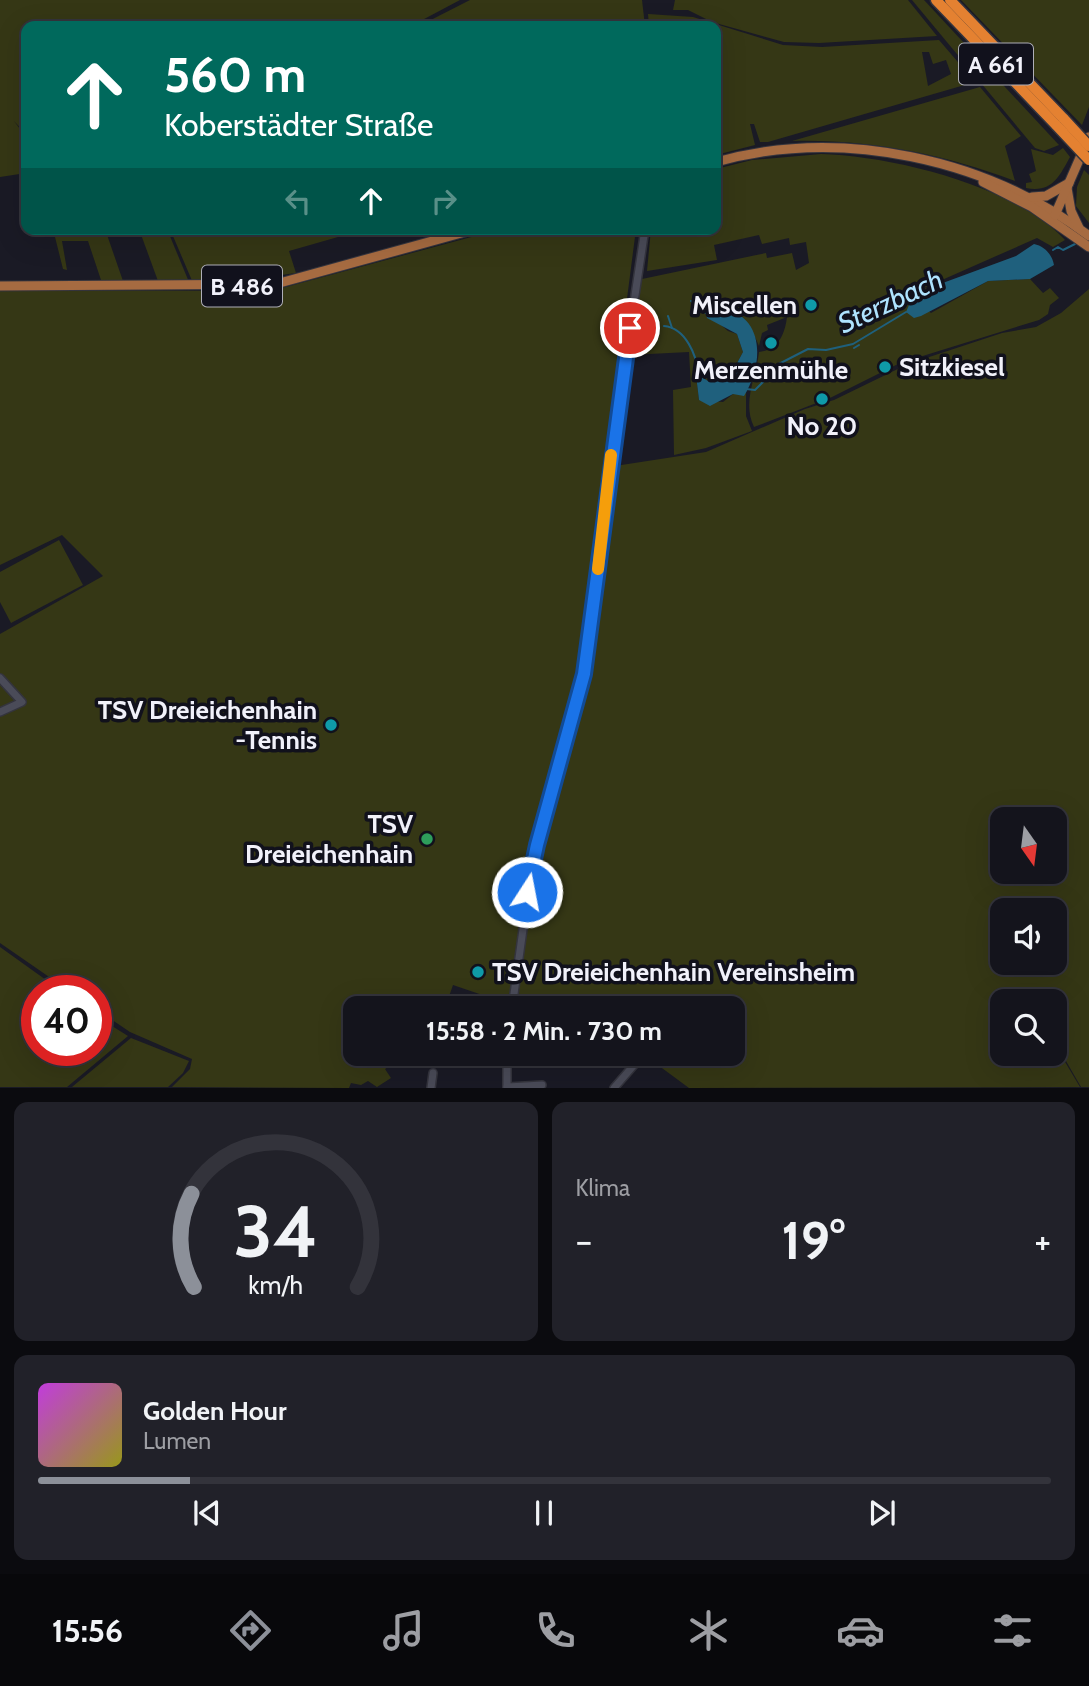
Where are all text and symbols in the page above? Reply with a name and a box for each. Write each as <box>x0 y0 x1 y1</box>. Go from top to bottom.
road number: A 661 <box>959 43 1033 84</box>
text: 560 m <box>164 45 306 104</box>
icon: ahead <box>49 49 140 140</box>
text: Koberstädter Straße <box>164 105 433 144</box>
icon: left <box>279 182 317 220</box>
icon: ahead <box>352 182 390 220</box>
icon: right <box>425 182 463 220</box>
water label: Sterzbach <box>832 262 948 340</box>
road number: B 486 <box>202 265 282 306</box>
place label: Miscellen <box>692 289 797 321</box>
marker: Miscellen <box>803 297 819 313</box>
pin <box>600 298 660 358</box>
icon: arrive <box>611 309 649 347</box>
marker: Merzenmühle <box>763 335 779 351</box>
place label: Sitzkiesel <box>899 351 1005 383</box>
place label: Merzenmühle <box>694 354 848 386</box>
marker: Sitzkiesel <box>877 359 893 375</box>
marker: No 20 <box>814 391 830 407</box>
place label: No 20 <box>787 410 857 442</box>
place label: TSV Dreieichenhain -Tennis <box>98 694 317 756</box>
marker: TSV Dreieichenhain -Tennis <box>323 717 339 733</box>
north arrow <box>990 807 1068 884</box>
map controls <box>990 807 1067 1066</box>
place label: TSV Dreieichenhain <box>245 808 414 870</box>
marker: TSV Dreieichenhain <box>419 831 435 847</box>
position arrow <box>490 855 564 929</box>
button: sound <box>990 898 1067 975</box>
place label: TSV Dreieichenhain Vereinsheim <box>492 956 855 988</box>
marker: TSV Dreieichenhain Vereinsheim <box>470 964 486 980</box>
speed limit sign: 40 <box>21 975 112 1066</box>
button: search <box>990 989 1067 1066</box>
text: 15:58 · 2 Min. · 730 m <box>426 1015 662 1047</box>
text: Klima <box>576 1174 630 1202</box>
text: 34 <box>234 1188 318 1276</box>
text: 19° <box>782 1209 845 1272</box>
text: − <box>576 1217 592 1264</box>
text: + <box>1034 1217 1051 1264</box>
text: km/h <box>248 1270 303 1300</box>
text: Golden Hour <box>143 1395 286 1427</box>
text: Lumen <box>143 1427 211 1455</box>
icon: previous <box>188 1494 226 1532</box>
icon: pause <box>525 1494 563 1532</box>
icon: next <box>863 1494 901 1532</box>
icon: directions <box>226 1606 275 1655</box>
icon: music <box>379 1606 428 1655</box>
icon: phone <box>531 1606 580 1655</box>
icon: climate <box>684 1606 733 1655</box>
icon: car <box>836 1606 885 1655</box>
icon: filters <box>988 1606 1037 1655</box>
text: 15:56 <box>52 1611 123 1650</box>

